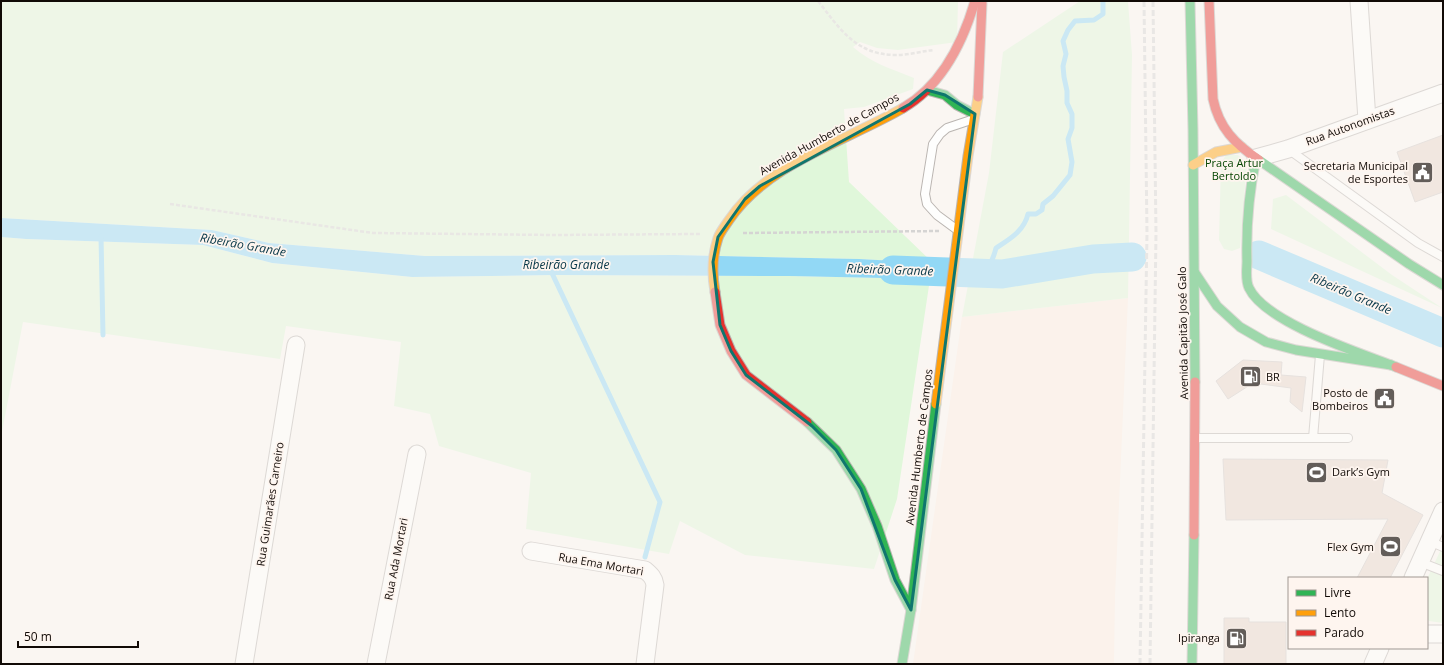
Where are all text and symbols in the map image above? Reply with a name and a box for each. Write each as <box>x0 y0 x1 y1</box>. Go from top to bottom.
street label: Avenida Humberto de Campos <box>756 89 901 178</box>
street label: Rua Autonomistas <box>1303 102 1396 149</box>
park label: Praça Artur Bertoldo <box>1205 155 1264 183</box>
place label: Secretaria Municipal de Esportes <box>1304 158 1408 186</box>
public building icon: Secretaria Municipal de Esportes <box>1410 159 1436 185</box>
water label: Ribeirão Grande <box>199 229 287 260</box>
water label: Ribeirão Grande <box>523 256 609 273</box>
water label: Ribeirão Grande <box>846 259 934 280</box>
street label: Avenida Capitão José Galo <box>1174 266 1191 400</box>
water label: Ribeirão Grande <box>1308 269 1394 318</box>
fuel station icon: BR <box>1238 364 1264 390</box>
street label: Avenida Humberto de Campos <box>901 368 936 526</box>
place label: BR <box>1266 369 1280 384</box>
place label: Posto de Bombeiros <box>1312 385 1368 413</box>
public building icon: Posto de Bombeiros <box>1371 386 1397 412</box>
street label: Rua Guimarães Carneiro <box>252 440 287 567</box>
sports icon: Dark’s Gym <box>1303 459 1329 485</box>
place label: Dark’s Gym <box>1332 464 1390 479</box>
street label: Rua Ada Mortari <box>380 516 411 601</box>
sports icon: Flex Gym <box>1377 534 1403 560</box>
place label: Flex Gym <box>1327 539 1374 554</box>
street label: Rua Ema Mortari <box>557 549 645 578</box>
legend <box>1288 577 1428 649</box>
text: Livre <box>1324 584 1351 601</box>
text: Lento <box>1324 604 1356 621</box>
scale bar <box>18 623 138 649</box>
text: Parado <box>1324 624 1364 641</box>
fuel station icon: Ipiranga <box>1223 625 1249 651</box>
text: 50 m <box>24 628 52 645</box>
place label: Ipiranga <box>1178 630 1220 645</box>

